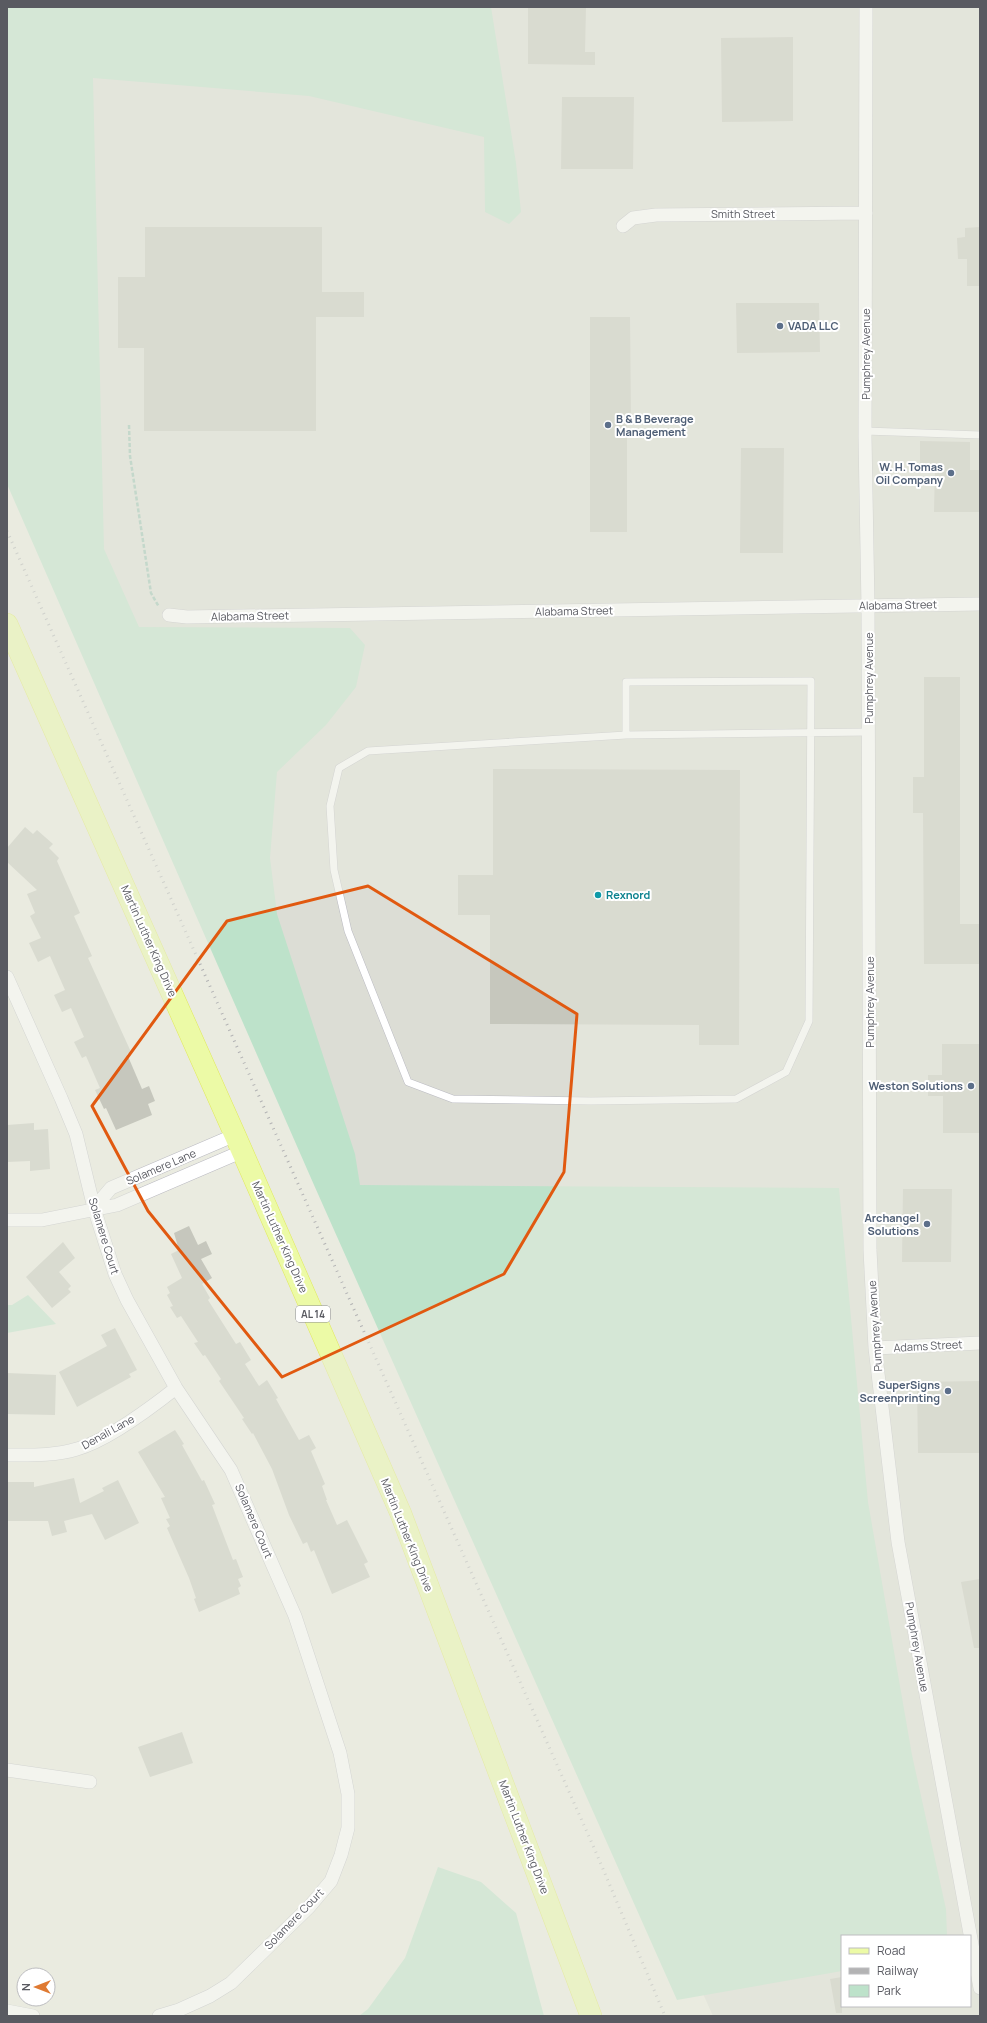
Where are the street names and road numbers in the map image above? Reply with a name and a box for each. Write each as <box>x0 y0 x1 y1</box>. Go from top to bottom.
street label: Smith Street <box>711 206 775 221</box>
street label: Pumphrey Avenue <box>858 308 873 400</box>
street label: Alabama Street <box>859 596 937 613</box>
street label: Alabama Street <box>535 602 613 619</box>
street label: Alabama Street <box>211 607 289 624</box>
street label: Pumphrey Avenue <box>861 632 876 724</box>
street label: Martin Luther King Drive <box>118 883 181 1000</box>
street label: Pumphrey Avenue <box>862 956 877 1048</box>
street label: Solamere Lane <box>123 1145 199 1188</box>
street label: Martin Luther King Drive <box>249 1179 312 1296</box>
street label: Solamere Court <box>86 1196 123 1276</box>
street label: Pumphrey Avenue <box>864 1279 885 1372</box>
road number: AL 14 <box>296 1306 330 1322</box>
street label: Adams Street <box>893 1336 963 1355</box>
street label: Denali Lane <box>79 1411 137 1452</box>
street label: Martin Luther King Drive <box>378 1476 437 1594</box>
street label: Solamere Court <box>232 1481 277 1560</box>
street label: Pumphrey Avenue <box>902 1601 933 1694</box>
street label: Martin Luther King Drive <box>496 1778 553 1896</box>
street label: Solamere Court <box>261 1885 327 1952</box>

